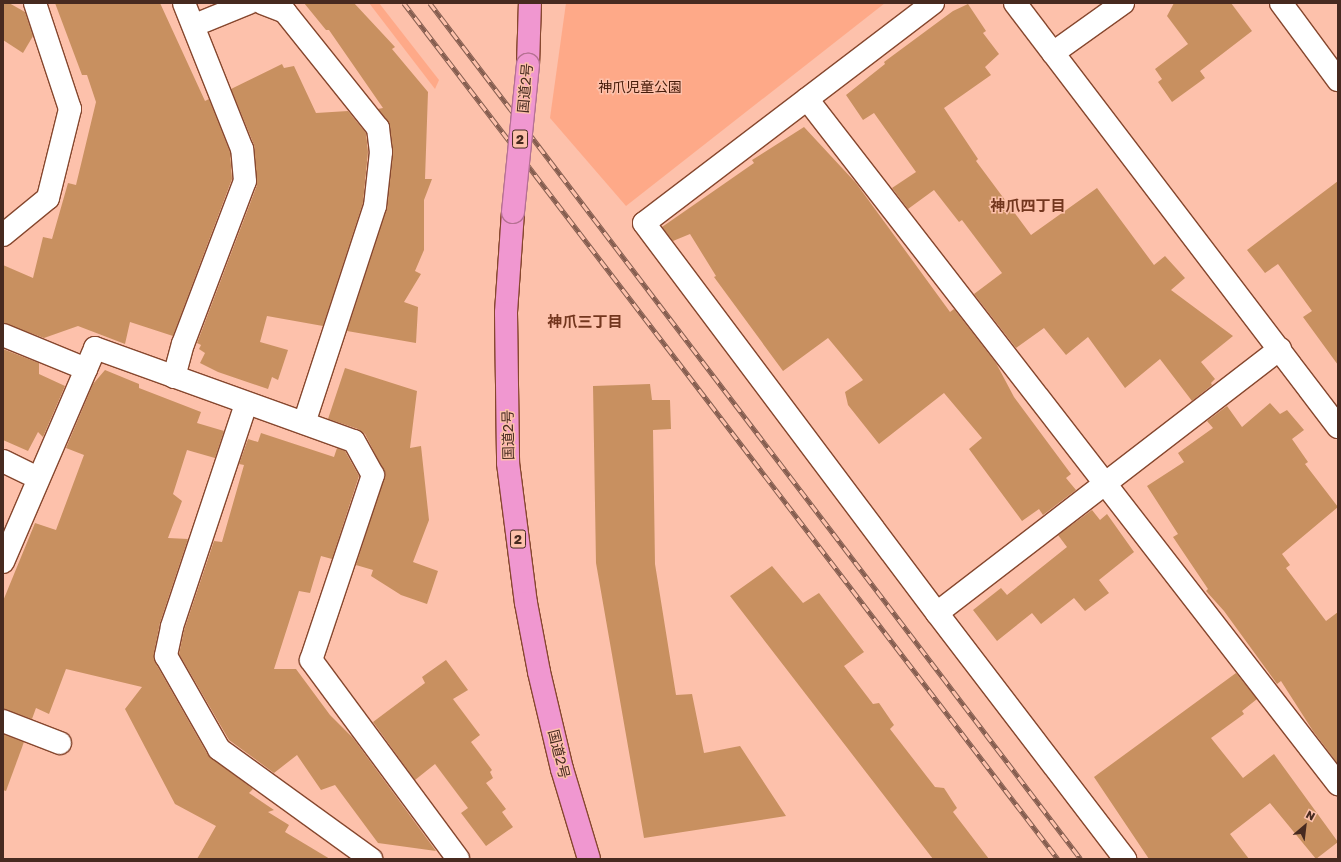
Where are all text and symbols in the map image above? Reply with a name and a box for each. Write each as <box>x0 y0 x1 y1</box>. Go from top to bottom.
street label: 国道2号 <box>514 62 536 114</box>
park label: 神爪児童公園 <box>598 79 682 95</box>
road number: 2 <box>512 128 528 150</box>
district label: 神爪四丁目 <box>991 197 1065 215</box>
district label: 神爪三丁目 <box>548 313 622 331</box>
street label: 国道2号 <box>499 410 517 460</box>
road number: 2 <box>510 528 526 550</box>
street label: 国道2号 <box>545 728 573 780</box>
north arrow <box>1285 806 1325 846</box>
text: N <box>1304 807 1318 823</box>

